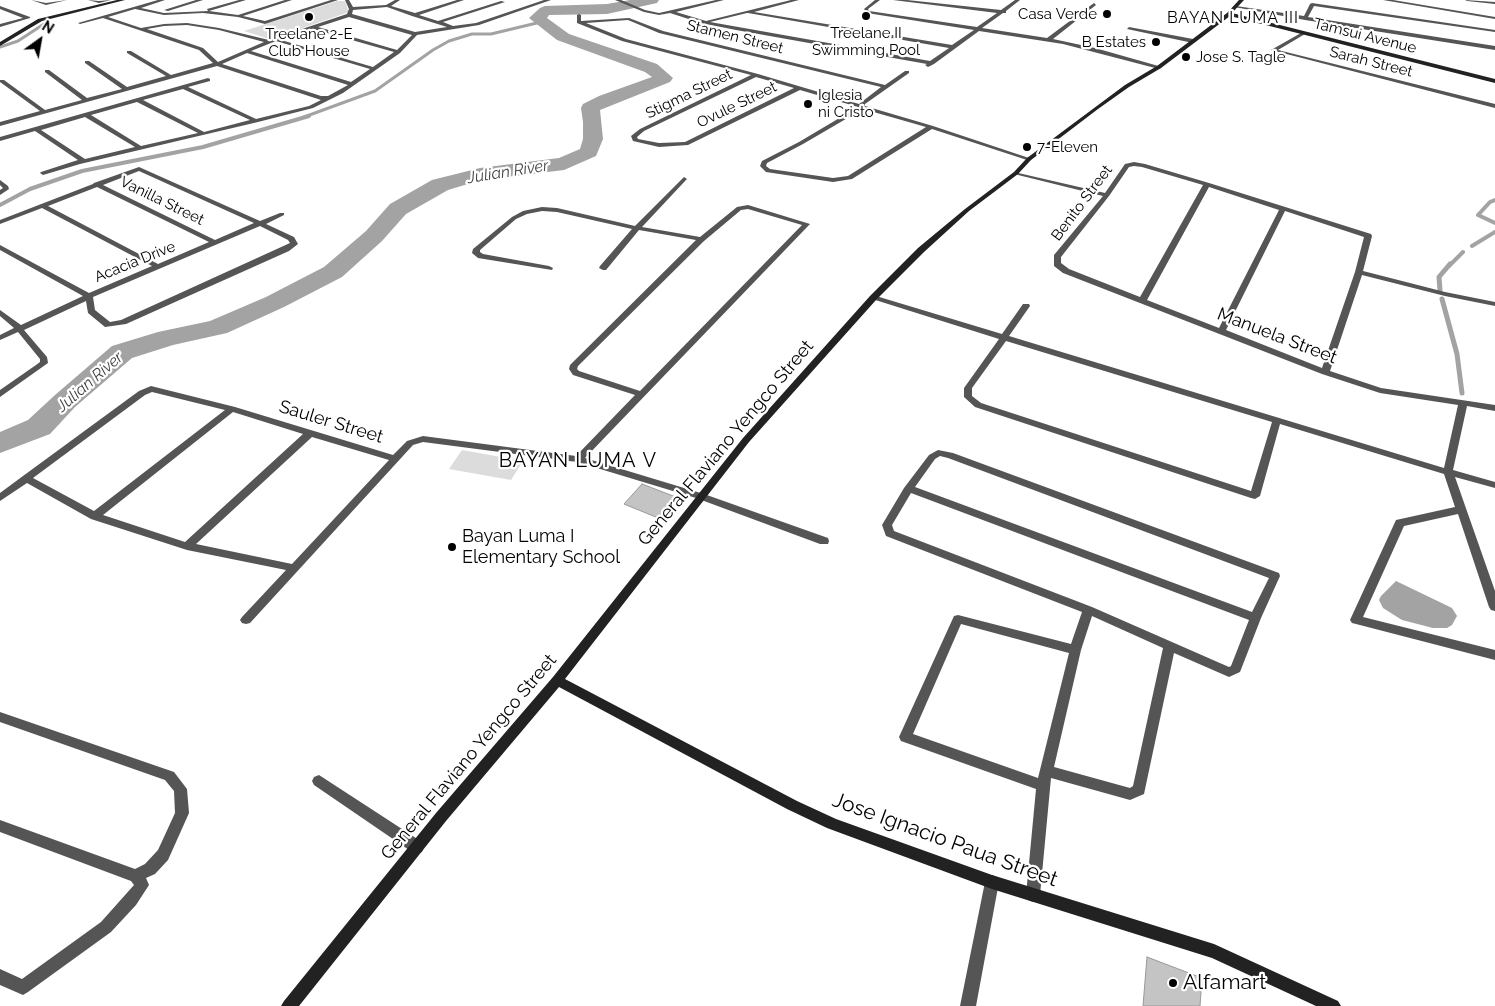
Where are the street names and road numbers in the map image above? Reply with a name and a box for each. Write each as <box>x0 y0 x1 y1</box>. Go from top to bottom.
street label: Tamsui Avenue <box>1312 15 1418 57</box>
street label: Stamen Street <box>685 16 785 58</box>
street label: Sarah Street <box>1328 43 1414 81</box>
street label: Stigma Street <box>643 65 735 123</box>
street label: Ovule Street <box>694 78 780 132</box>
street label: Benito Street <box>1048 162 1116 244</box>
street label: Vanilla Street <box>117 173 207 229</box>
street label: Acacia Drive <box>92 238 178 286</box>
street label: Manuela Street <box>1214 303 1340 369</box>
street label: General Flaviano Yengco Street <box>634 336 818 550</box>
street label: Sauler Street <box>276 396 386 448</box>
street label: General Flaviano Yengco Street <box>377 650 561 864</box>
street label: Jose Ignacio Paua Street <box>829 787 1061 893</box>

